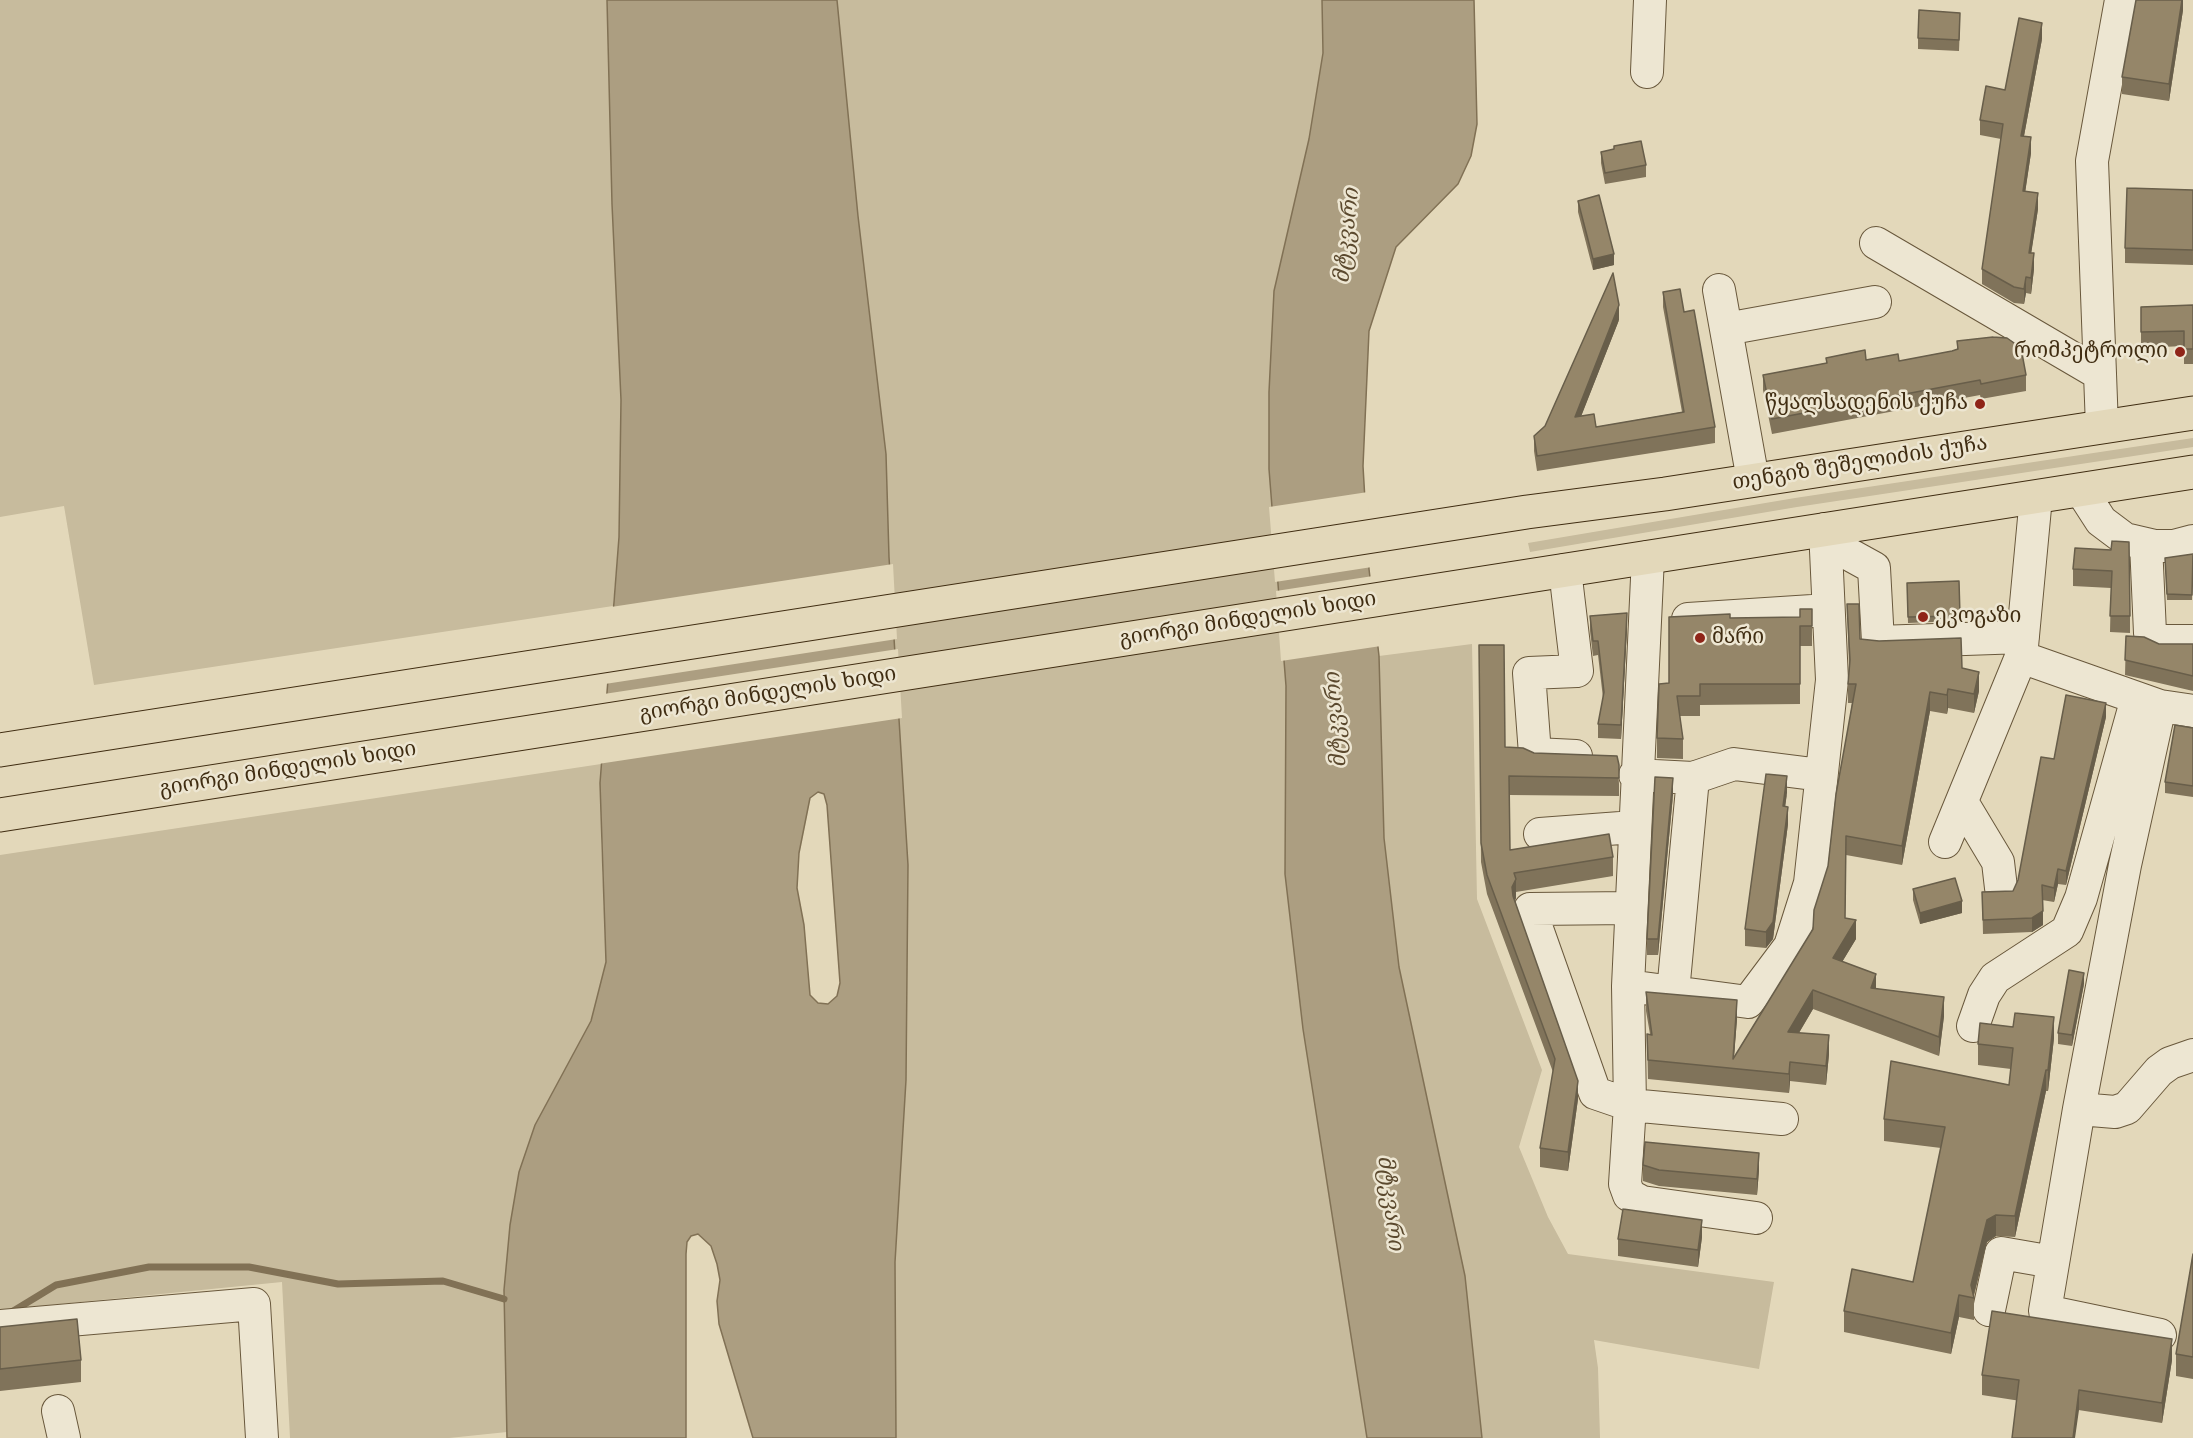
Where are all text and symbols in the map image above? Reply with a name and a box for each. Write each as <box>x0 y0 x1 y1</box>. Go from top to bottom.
water label: მტკვარი <box>1330 187 1366 285</box>
place label: რომპეტროლი <box>2014 339 2168 365</box>
marker: რომპეტროლი <box>2173 345 2187 359</box>
place label: წყალსადენის ქუჩა <box>1765 391 1968 417</box>
marker: წყალსადენის ქუჩა <box>1973 397 1987 411</box>
street label: თენგიზ შეშელიძის ქუჩა <box>1731 431 1989 497</box>
street label: გიორგი მინდელის ხიდი <box>1118 587 1378 653</box>
place label: ეკოგაზი <box>1935 604 2021 630</box>
marker: ეკოგაზი <box>1916 610 1930 624</box>
place label: მარი <box>1712 625 1764 651</box>
marker: მარი <box>1693 631 1707 645</box>
street label: გიორგი მინდელის ხიდი <box>638 662 898 728</box>
water label: მტკვარი <box>1321 672 1353 768</box>
street label: გიორგი მინდელის ხიდი <box>158 737 418 803</box>
water label: მტკვარი <box>1370 1154 1408 1252</box>

